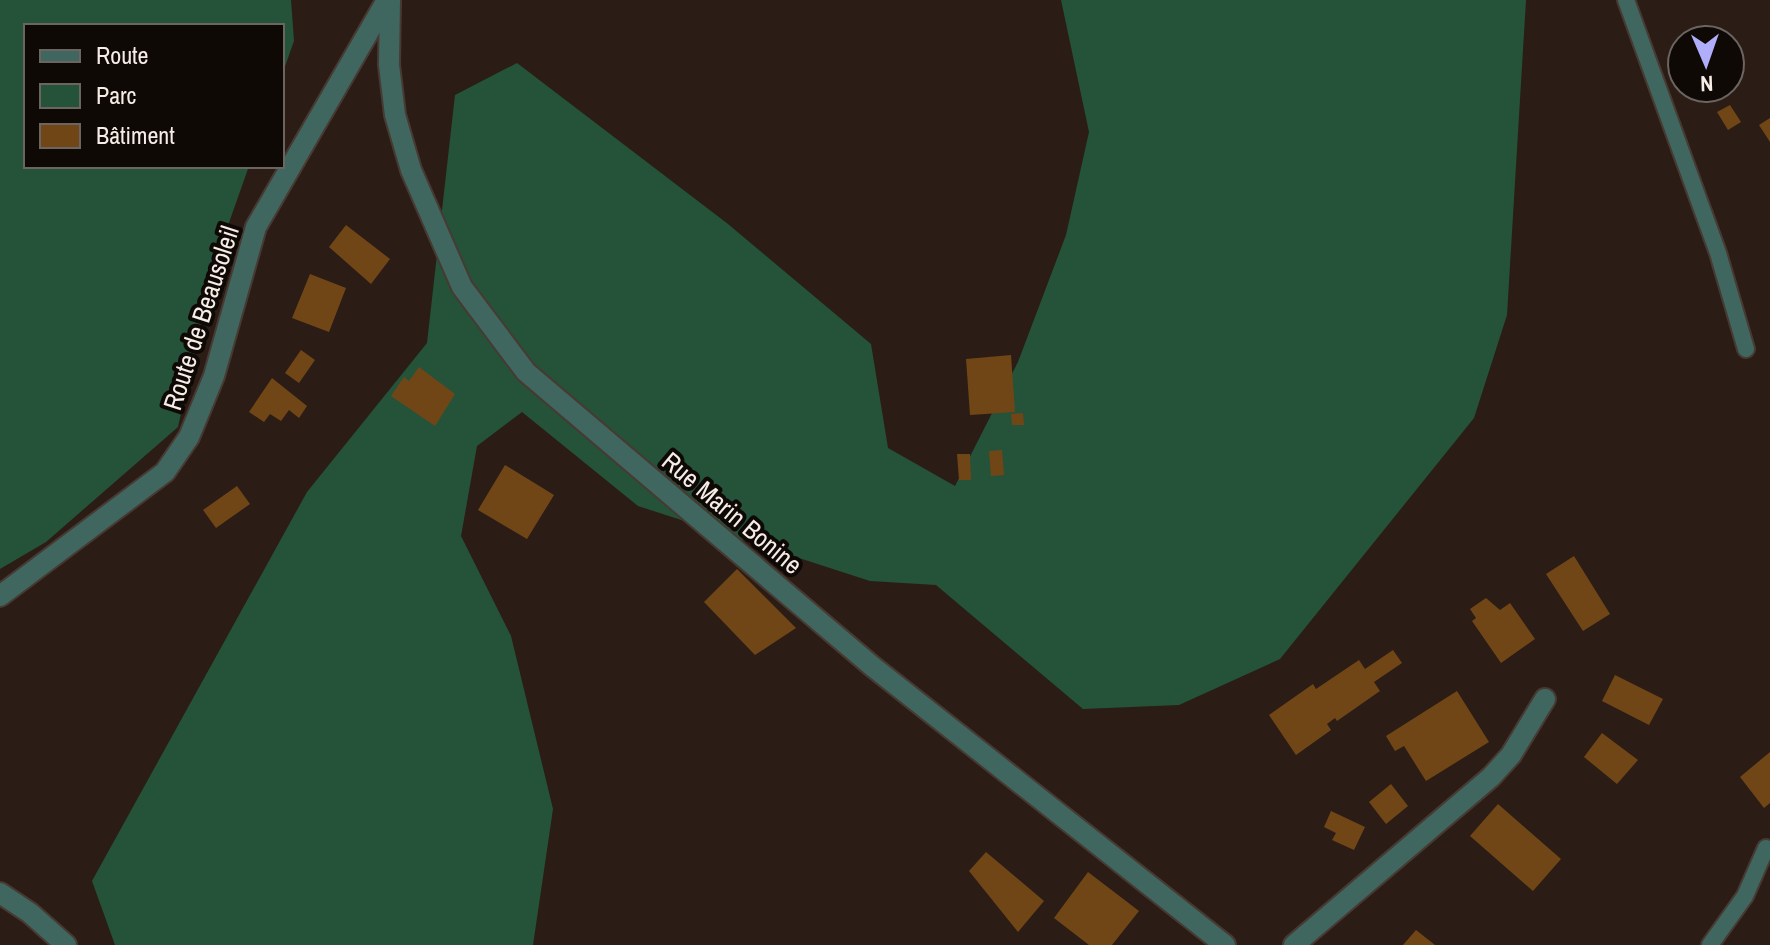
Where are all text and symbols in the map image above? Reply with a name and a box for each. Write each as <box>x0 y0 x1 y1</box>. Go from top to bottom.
legend <box>24 24 284 168</box>
north arrow <box>1666 24 1746 104</box>
text: Route <box>96 39 149 71</box>
text: N <box>1700 69 1714 99</box>
text: Parc <box>96 79 137 111</box>
text: Bâtiment <box>96 119 175 151</box>
street label: Route de Beausoleil <box>154 221 247 415</box>
street label: Rue Marin Bonine <box>655 444 810 582</box>

